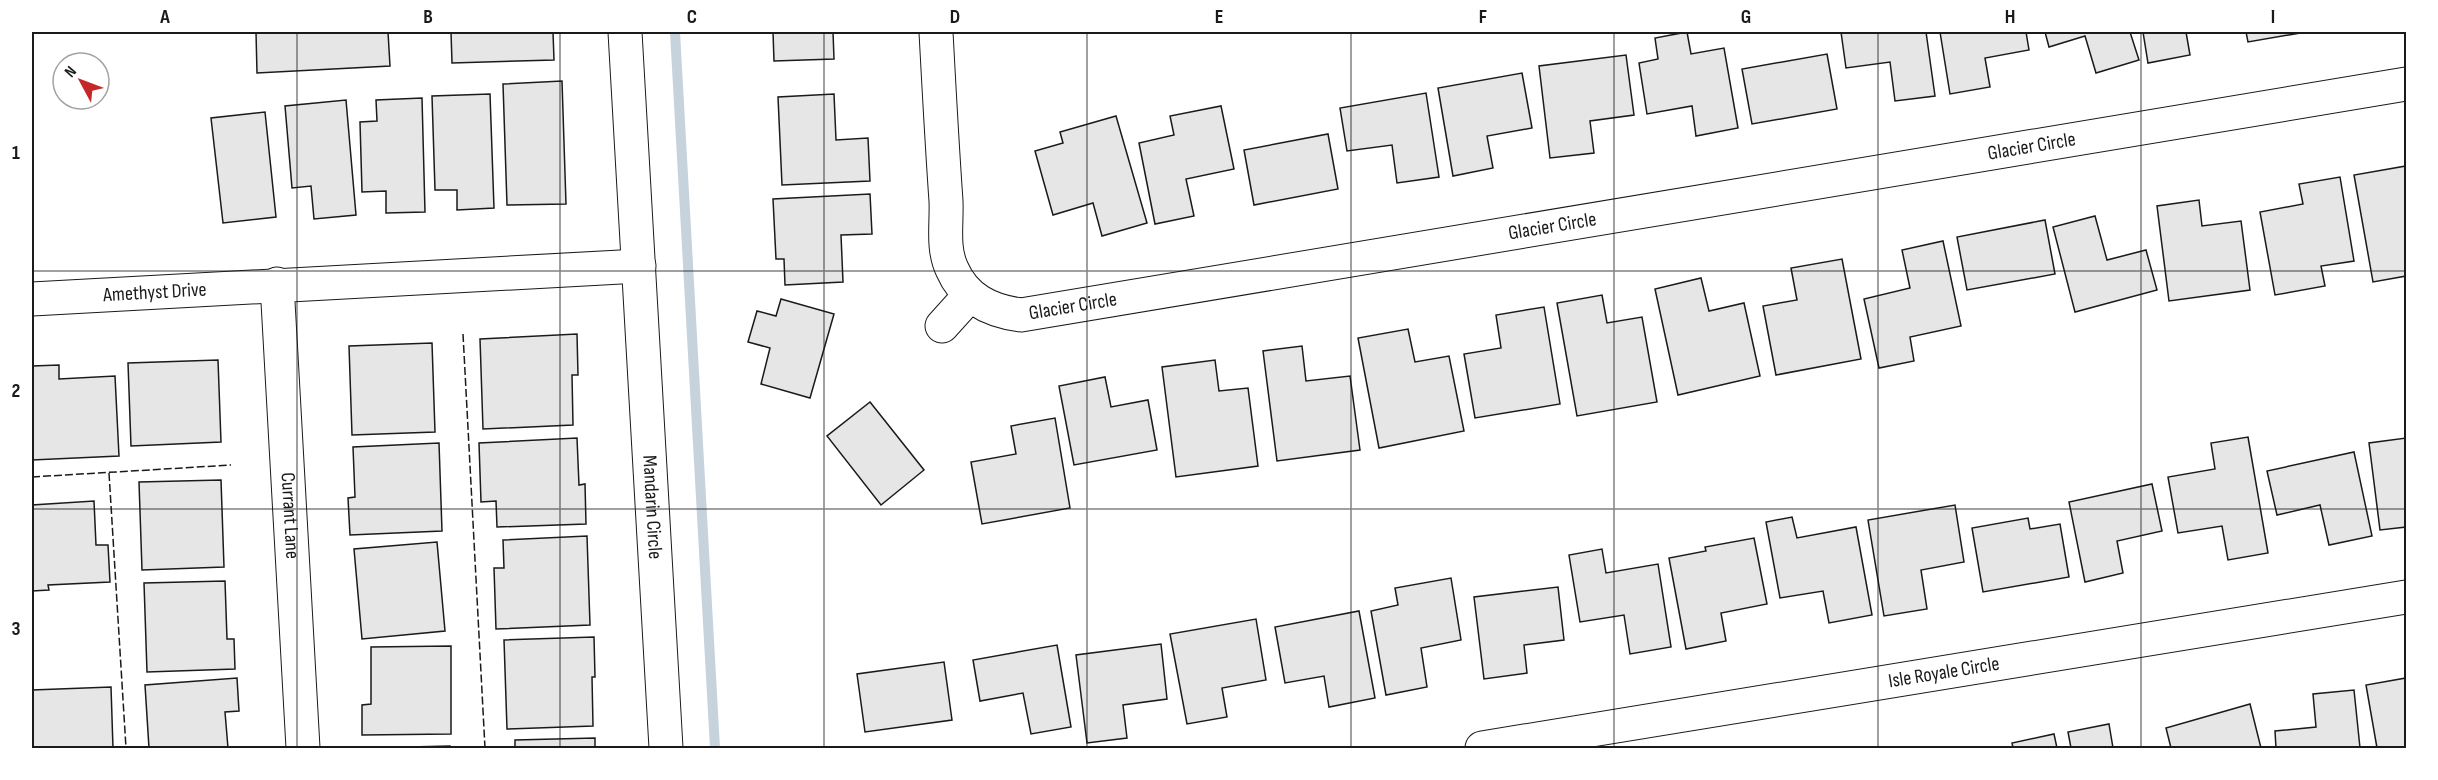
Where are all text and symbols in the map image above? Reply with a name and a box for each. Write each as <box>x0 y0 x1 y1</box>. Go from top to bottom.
text: A <box>159 5 170 29</box>
text: B <box>423 5 433 29</box>
text: C <box>687 5 697 29</box>
text: D <box>950 5 960 29</box>
text: E <box>1215 5 1223 29</box>
text: F <box>1479 5 1487 29</box>
text: G <box>1741 5 1751 29</box>
text: H <box>2005 5 2015 29</box>
text: I <box>2271 5 2275 29</box>
north arrow <box>51 51 111 111</box>
text: N <box>61 63 81 82</box>
street label: Glacier Circle <box>1986 127 2077 166</box>
text: 1 <box>12 141 20 165</box>
street label: Glacier Circle <box>1507 207 1598 246</box>
street label: Amethyst Drive <box>101 278 207 307</box>
street label: Glacier Circle <box>1027 287 1119 325</box>
text: 2 <box>12 379 20 403</box>
street label: Mandarin Circle <box>637 455 667 560</box>
street label: Currant Lane <box>276 472 304 560</box>
text: 3 <box>12 617 21 641</box>
street label: Isle Royale Circle <box>1887 652 2001 693</box>

